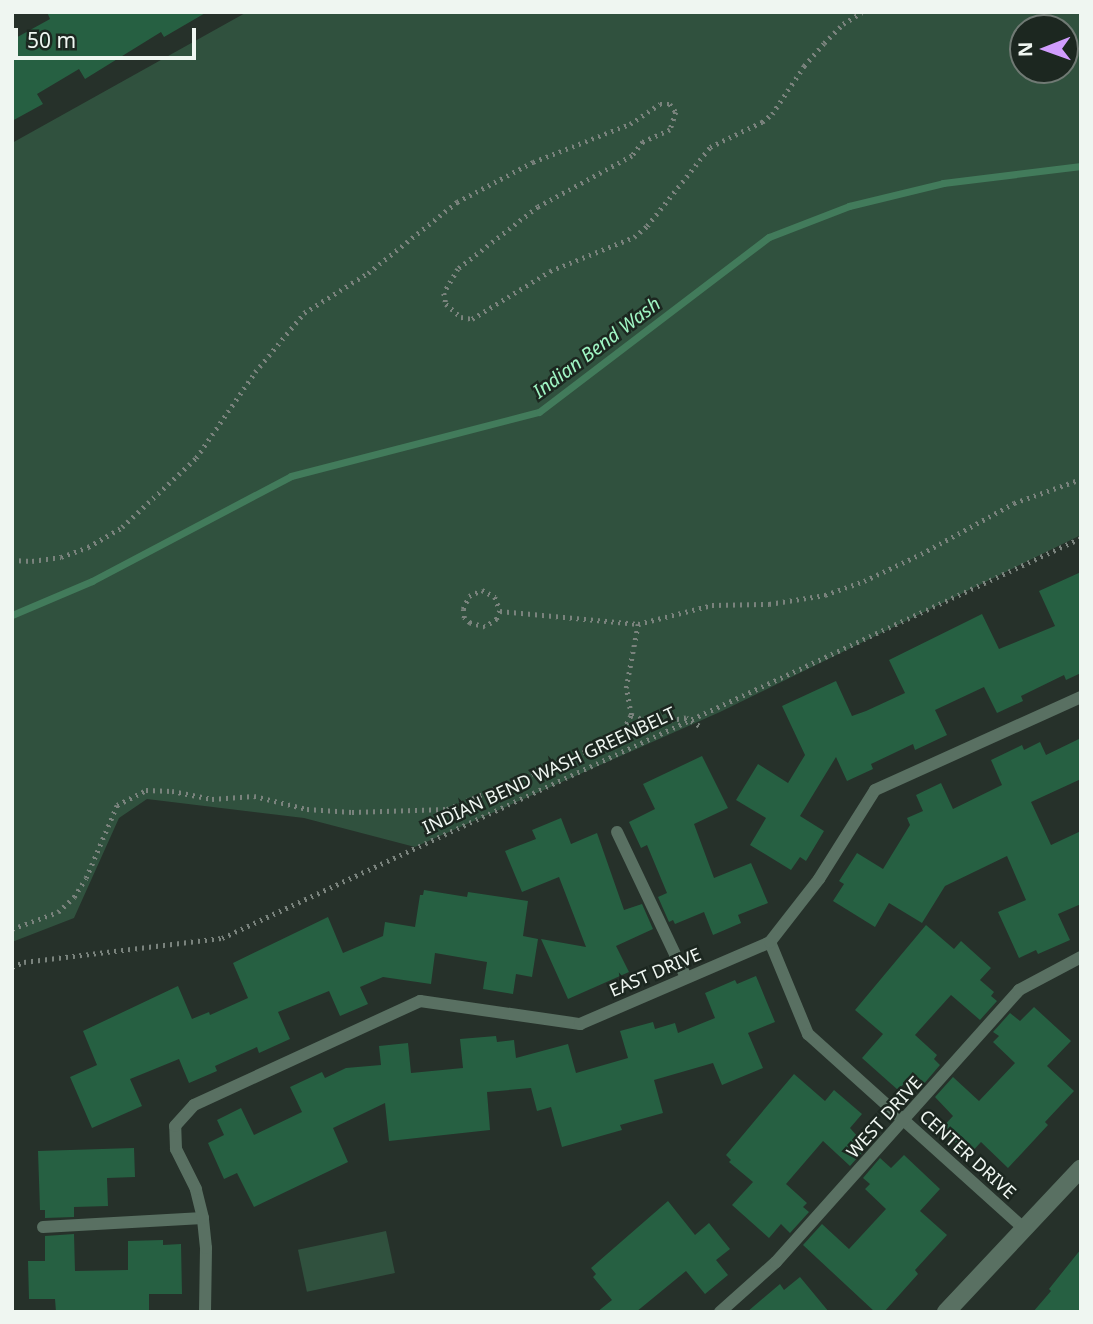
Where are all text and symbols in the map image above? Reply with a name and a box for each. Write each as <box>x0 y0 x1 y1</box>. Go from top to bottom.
scale bar <box>18 14 200 58</box>
north arrow <box>1009 14 1079 84</box>
text: 50 m <box>27 26 76 54</box>
text: N <box>1012 41 1038 57</box>
water label: Indian Bend Wash <box>529 293 665 403</box>
street label: INDIAN BEND WASH GREENBELT <box>419 702 679 838</box>
street label: EAST DRIVE <box>606 943 704 1001</box>
street label: WEST DRIVE <box>842 1072 926 1162</box>
street label: CENTER DRIVE <box>915 1105 1021 1203</box>

